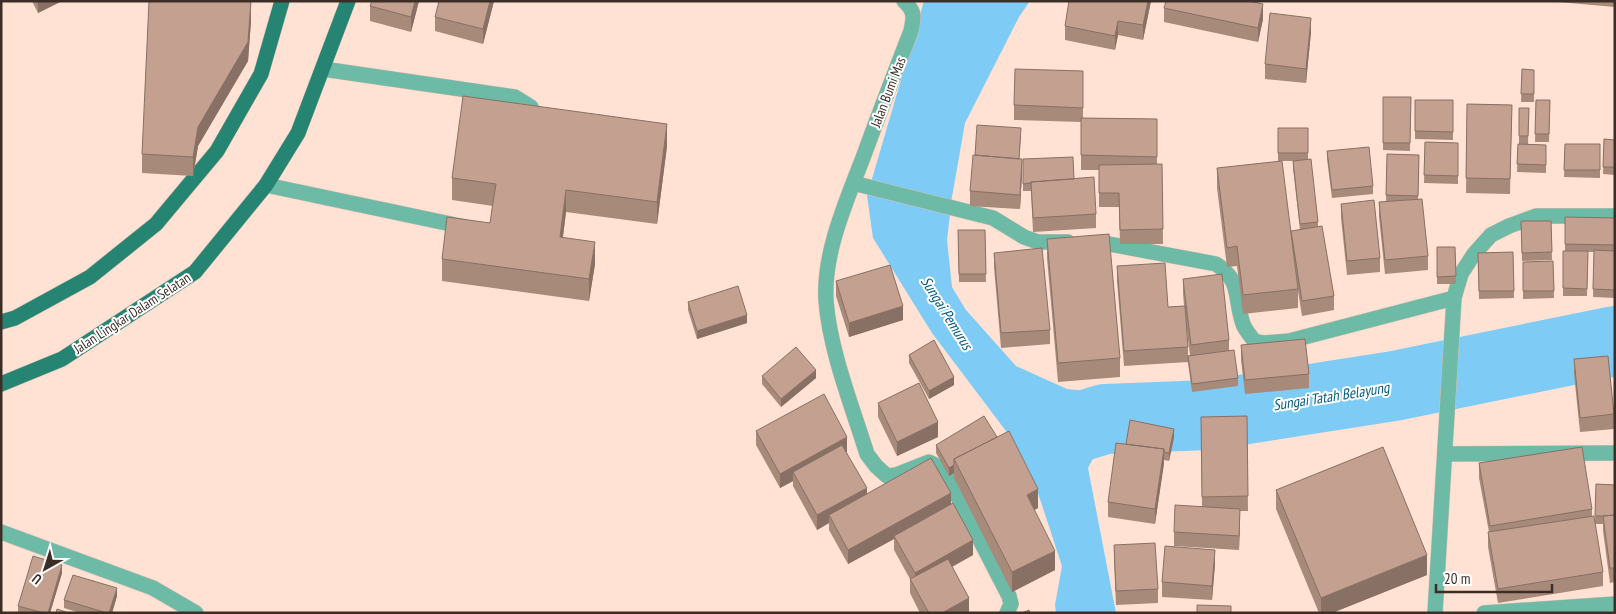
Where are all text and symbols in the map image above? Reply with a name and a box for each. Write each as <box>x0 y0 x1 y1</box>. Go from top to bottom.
street label: Jalan Bumi Mas <box>866 54 910 131</box>
street label: Jalan Lingkar Dalam Selatan <box>69 268 194 358</box>
water label: Sungai Pemurus <box>917 273 978 355</box>
water label: Sungai Tatah Belayung <box>1272 377 1392 415</box>
north arrow <box>20 544 70 594</box>
scale bar <box>1436 562 1552 594</box>
text: 20 m <box>1444 569 1470 588</box>
text: U <box>28 570 45 588</box>

